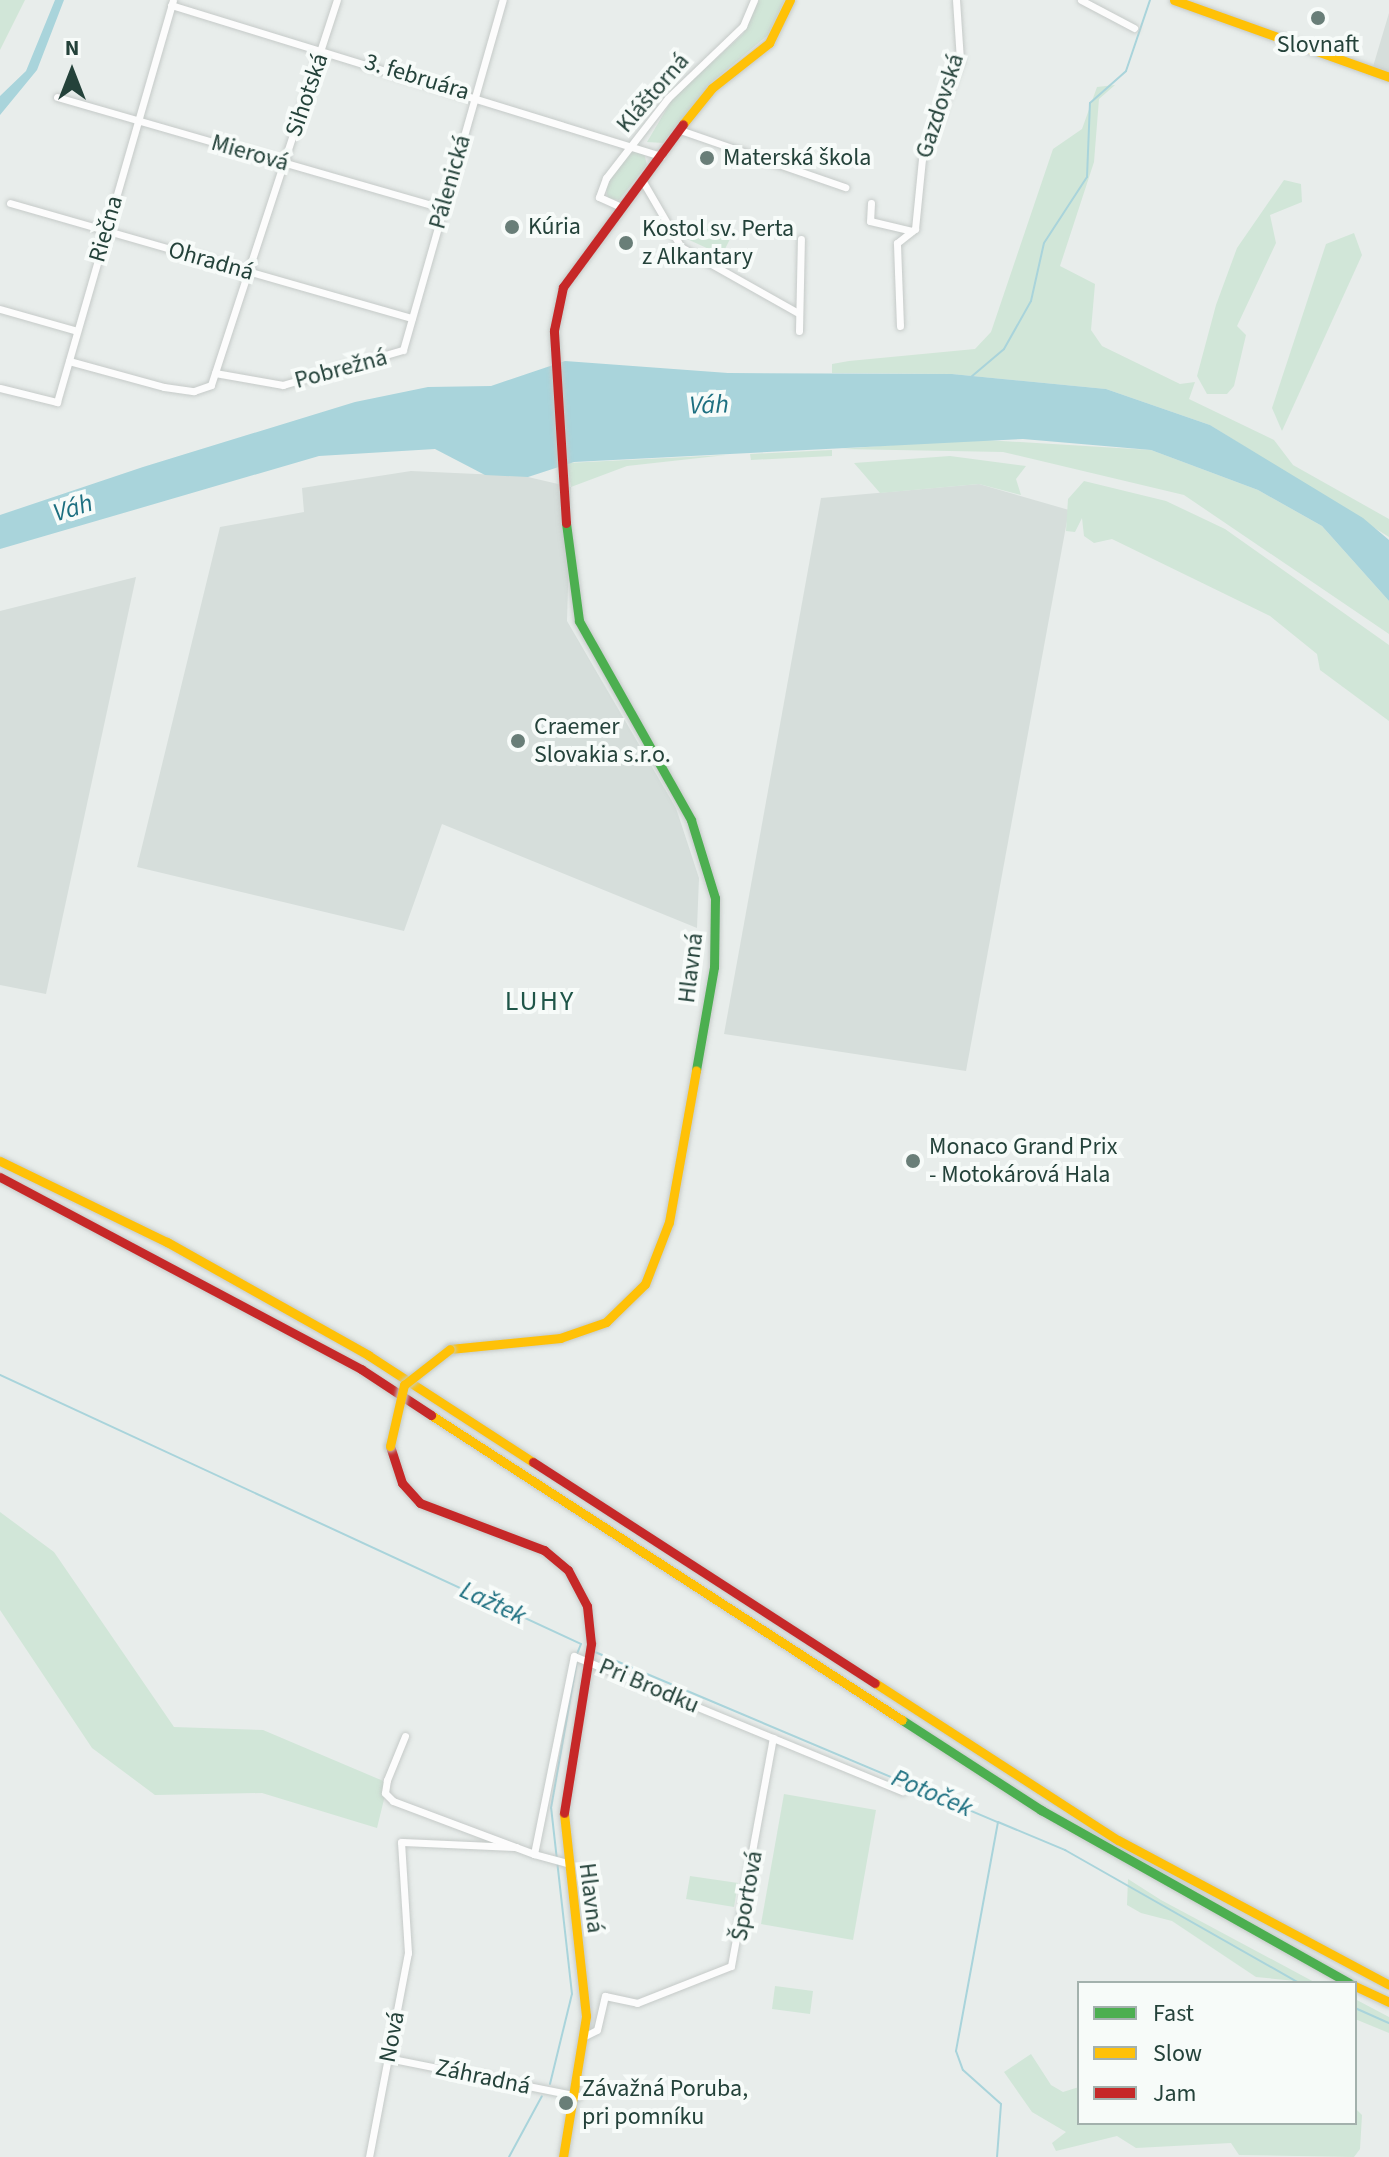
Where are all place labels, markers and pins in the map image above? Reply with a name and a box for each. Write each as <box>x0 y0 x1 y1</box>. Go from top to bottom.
marker: Slovnaft <box>1309 9 1327 27</box>
place label: Slovnaft <box>1277 31 1359 59</box>
place label: Materská škola <box>723 144 871 172</box>
marker: Materská škola <box>698 149 716 167</box>
place label: Kúria <box>528 213 581 241</box>
place label: Kostol sv. Perta z Alkantary <box>642 215 794 271</box>
marker: Kúria <box>503 218 521 236</box>
marker: Kostol sv. Perta z Alkantary <box>617 234 635 252</box>
place label: Craemer Slovakia s.r.o. <box>534 713 671 769</box>
marker: Craemer Slovakia s.r.o. <box>509 732 527 750</box>
place label: Monaco Grand Prix - Motokárová Hala <box>929 1133 1117 1189</box>
marker: Monaco Grand Prix - Motokárová Hala <box>904 1152 922 1170</box>
place label: Závažná Poruba, pri pomníku <box>582 2075 748 2131</box>
marker: Závažná Poruba, pri pomníku <box>557 2094 575 2112</box>

